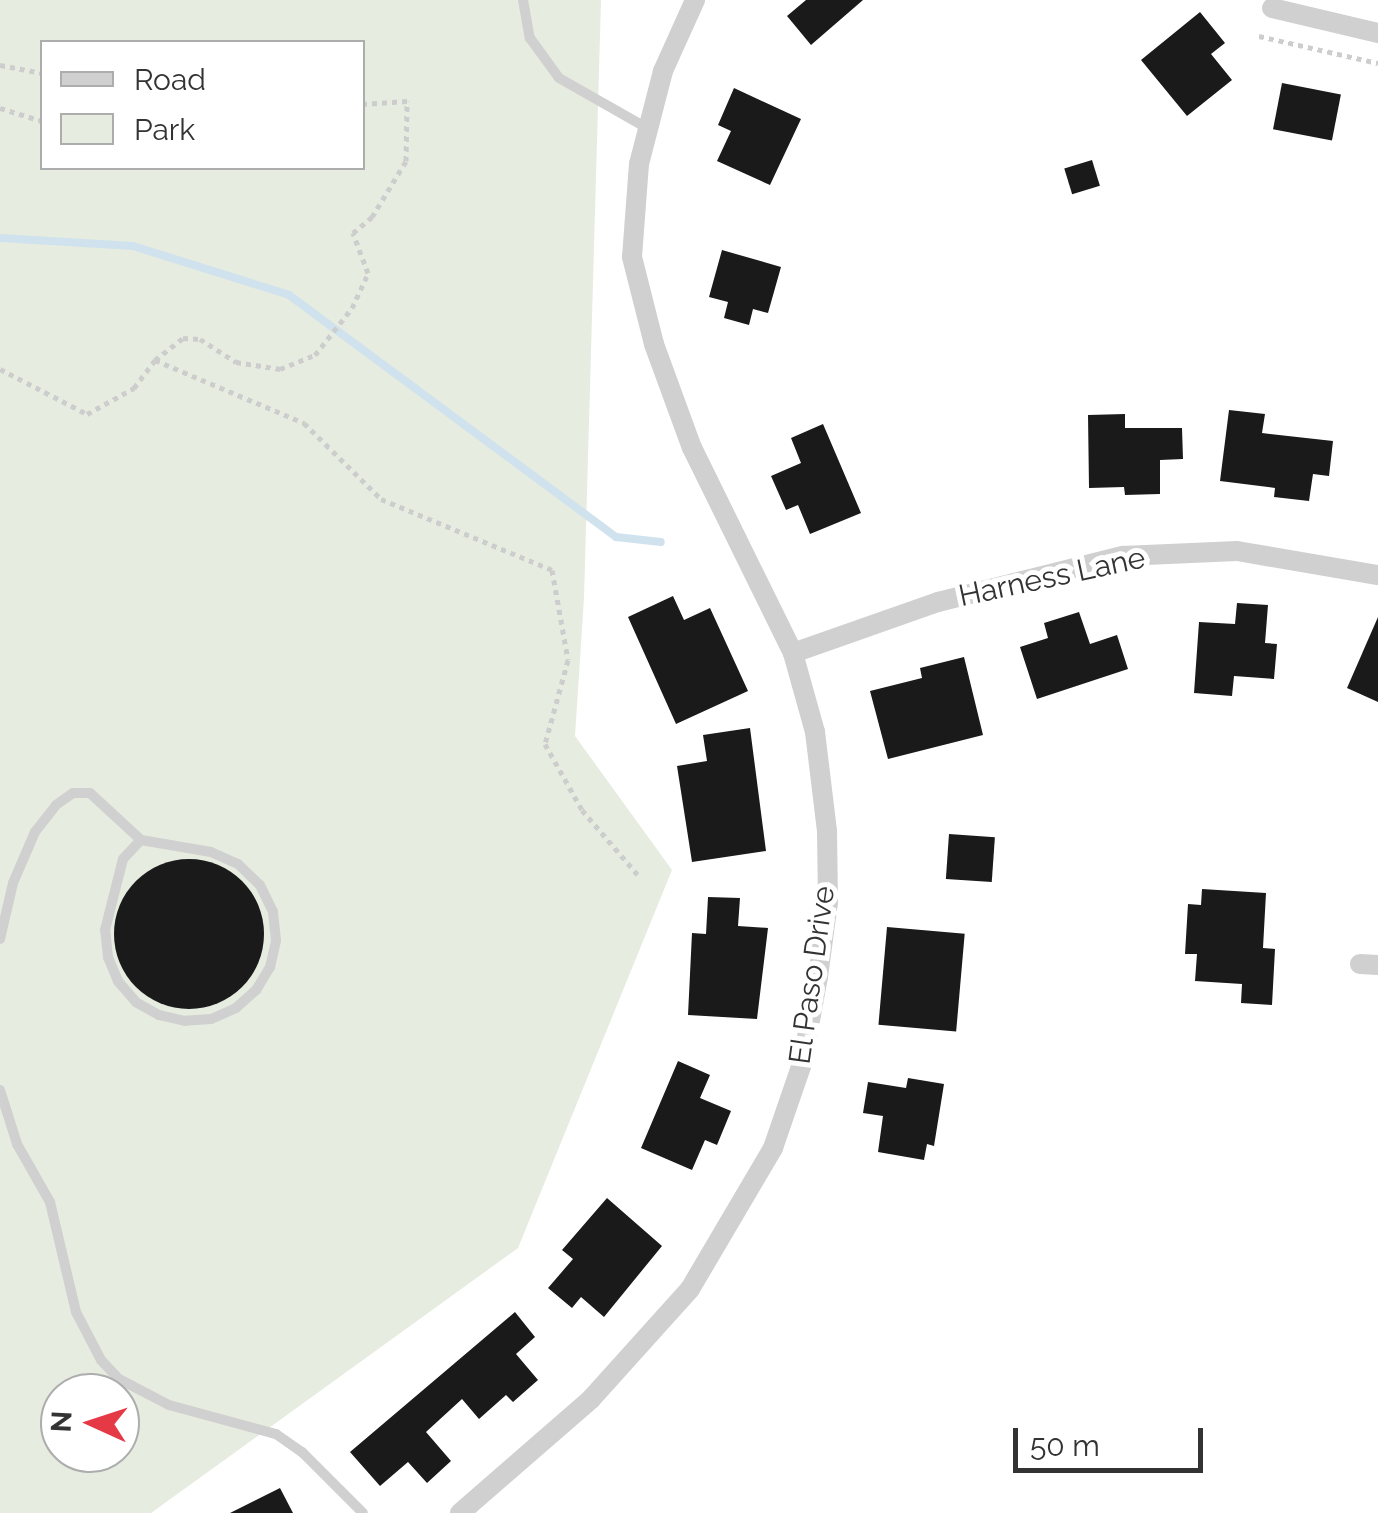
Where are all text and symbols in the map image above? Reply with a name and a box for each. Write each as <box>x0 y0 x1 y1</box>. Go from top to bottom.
legend <box>40 40 365 170</box>
text: Road <box>134 62 206 97</box>
text: Park <box>134 112 195 147</box>
street label: Harness Lane <box>956 540 1148 614</box>
street label: El Paso Drive <box>782 883 842 1067</box>
north arrow <box>40 1373 140 1473</box>
scale bar <box>1018 1408 1208 1470</box>
text: N <box>45 1410 79 1433</box>
text: 50 m <box>1030 1428 1100 1463</box>

